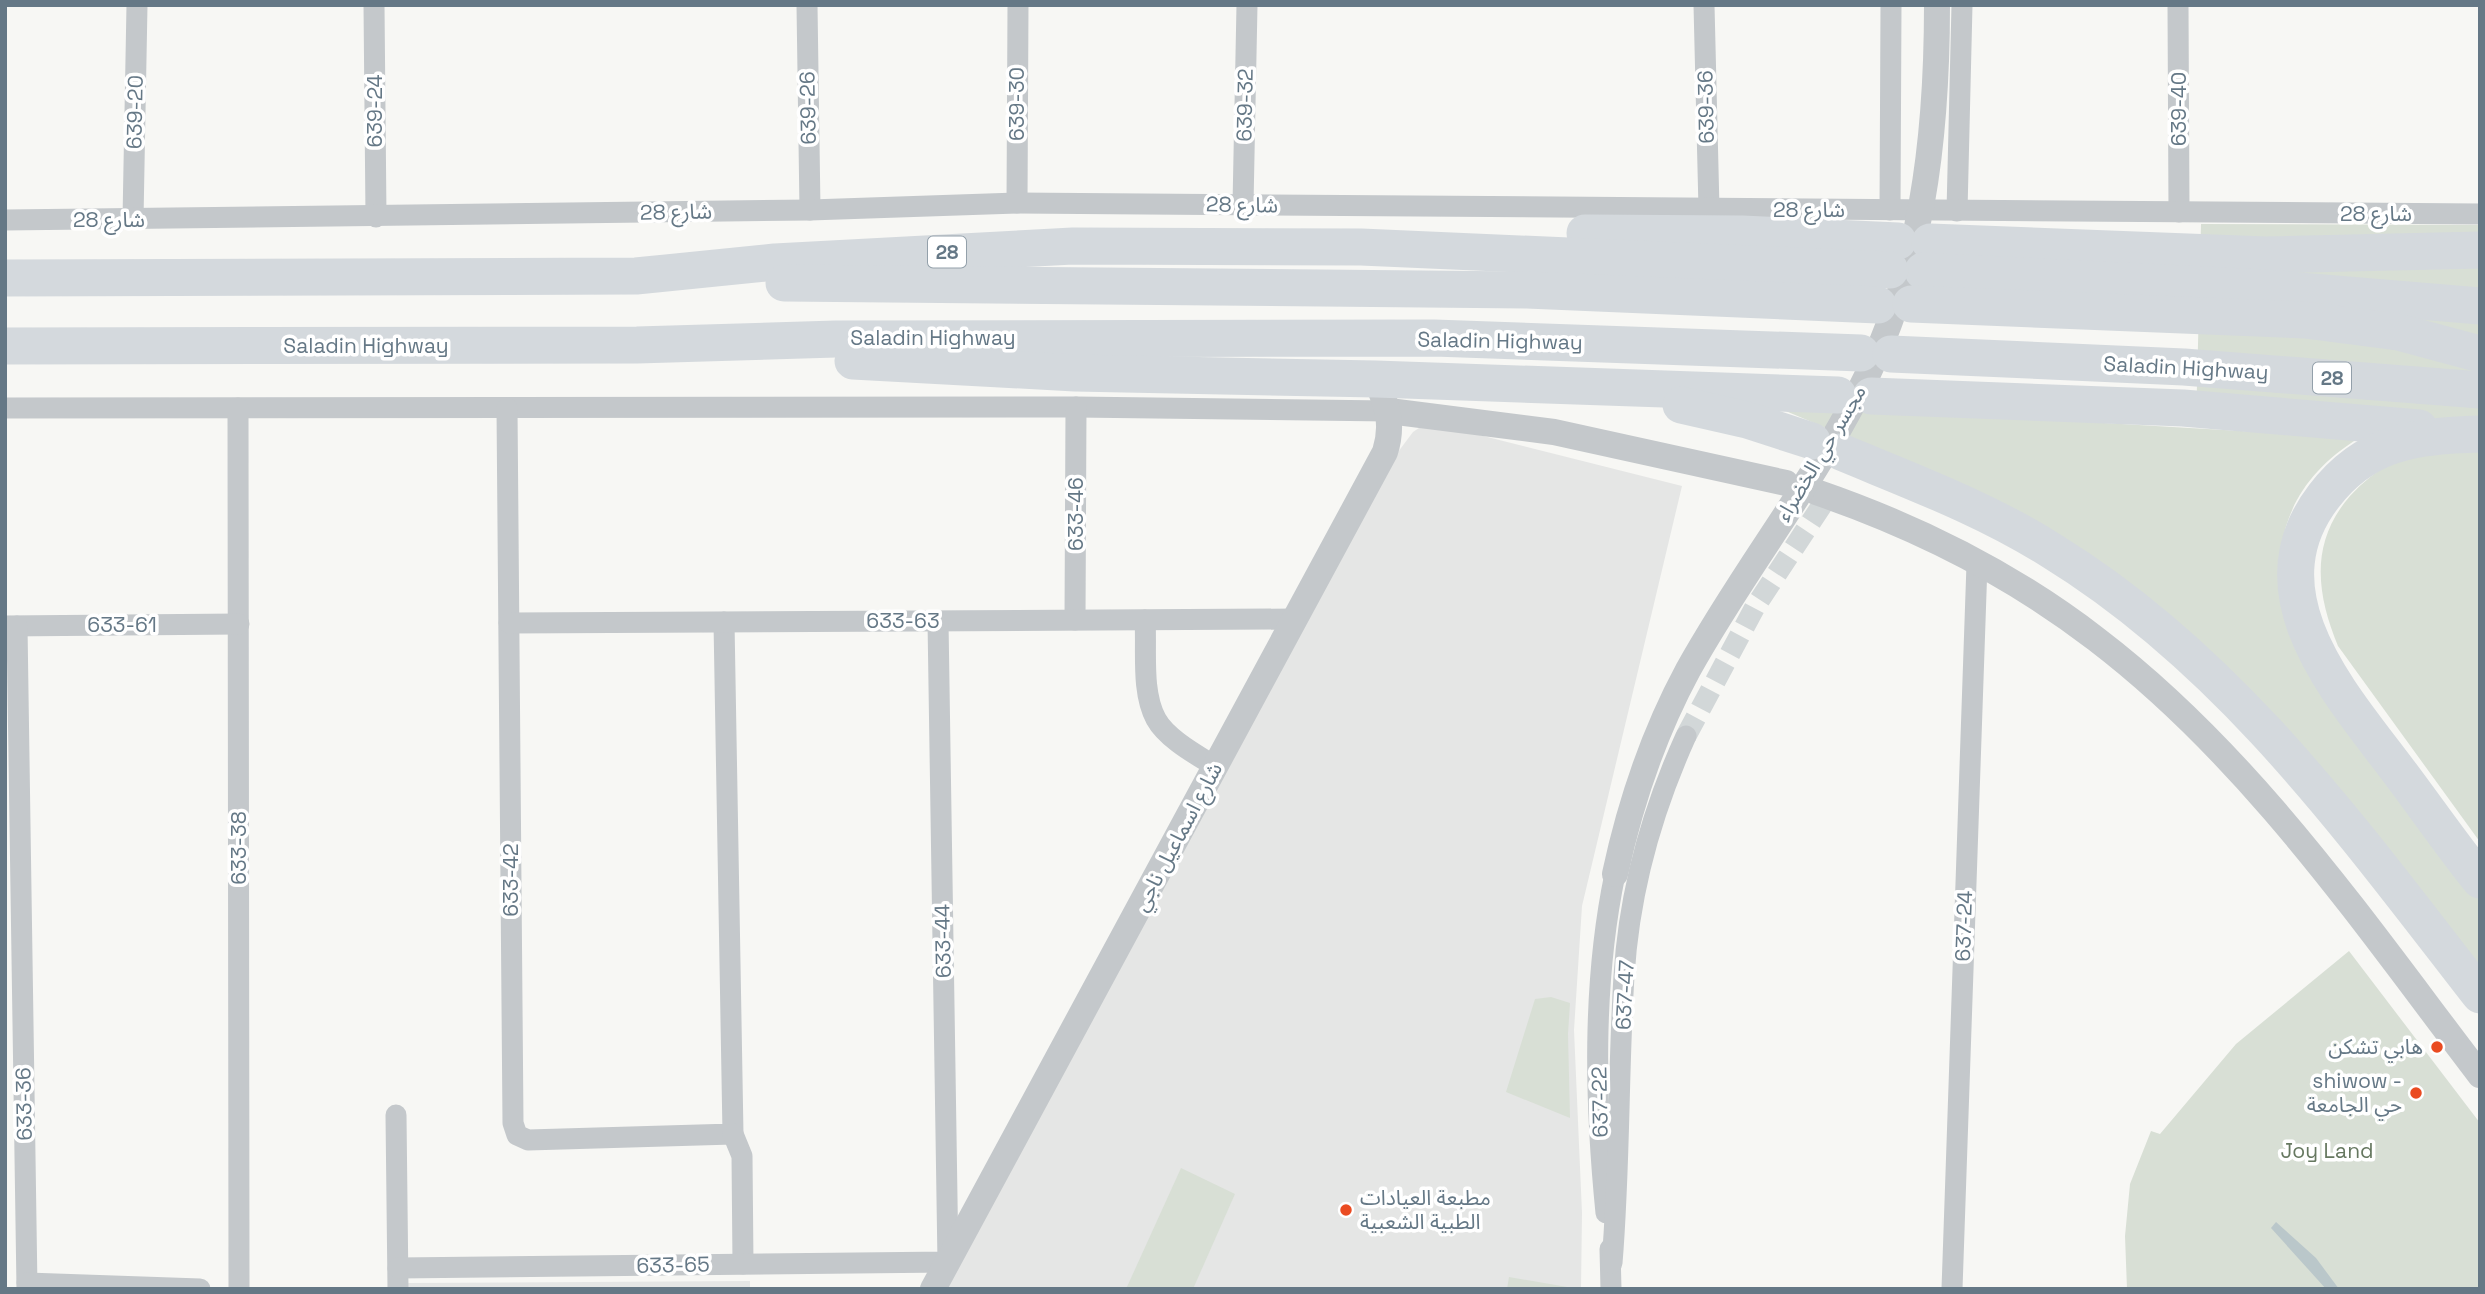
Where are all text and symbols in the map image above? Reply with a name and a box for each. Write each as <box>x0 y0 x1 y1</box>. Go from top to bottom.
street label: 639-30 <box>1003 67 1030 141</box>
street label: 639-32 <box>1230 68 1259 142</box>
street label: 639-36 <box>1691 70 1720 144</box>
street label: 639-26 <box>793 71 822 145</box>
street label: 639-40 <box>2165 72 2192 146</box>
street label: 639-24 <box>361 74 388 148</box>
street label: 639-20 <box>120 75 149 149</box>
street label: شارع 28 <box>1206 190 1278 221</box>
street label: شارع 28 <box>1773 196 1845 225</box>
street label: شارع 28 <box>640 197 712 228</box>
street label: شارع 28 <box>2340 200 2412 229</box>
street label: شارع 28 <box>73 206 145 235</box>
road number: 28 <box>928 236 966 268</box>
street label: Saladin Highway <box>850 324 1016 351</box>
street label: Saladin Highway <box>1417 326 1583 355</box>
street label: Saladin Highway <box>283 332 449 359</box>
street label: Saladin Highway <box>2103 350 2269 385</box>
road number: 28 <box>2313 362 2351 394</box>
street label: مجسر حي الخضراء <box>1769 380 1874 527</box>
street label: 633-46 <box>1062 477 1089 551</box>
street label: 633-63 <box>866 607 940 634</box>
street label: 633-61 <box>87 611 157 638</box>
street label: شارع اسماعيل ناجي <box>1127 758 1231 917</box>
street label: 633-38 <box>225 811 252 885</box>
street label: 633-42 <box>497 843 524 917</box>
street label: 637-24 <box>1949 890 1978 962</box>
street label: 633-44 <box>928 904 957 978</box>
street label: 637-47 <box>1609 959 1640 1031</box>
place label: هابي تشكن <box>2328 1033 2423 1063</box>
marker: هابي تشكن <box>2429 1039 2445 1055</box>
street label: 637-22 <box>1585 1066 1614 1138</box>
street label: 633-36 <box>9 1067 38 1141</box>
place label: shiwow - حي الجامعة <box>2307 1067 2402 1121</box>
marker: shiwow - حي الجامعة <box>2408 1085 2424 1101</box>
park label: Joy Land <box>2280 1137 2374 1164</box>
place label: مطبعة العيادات الطبية الشعبية <box>1360 1184 1491 1235</box>
marker: مطبعة العيادات الطبية الشعبية <box>1338 1202 1354 1218</box>
street label: 633-65 <box>636 1250 710 1279</box>

